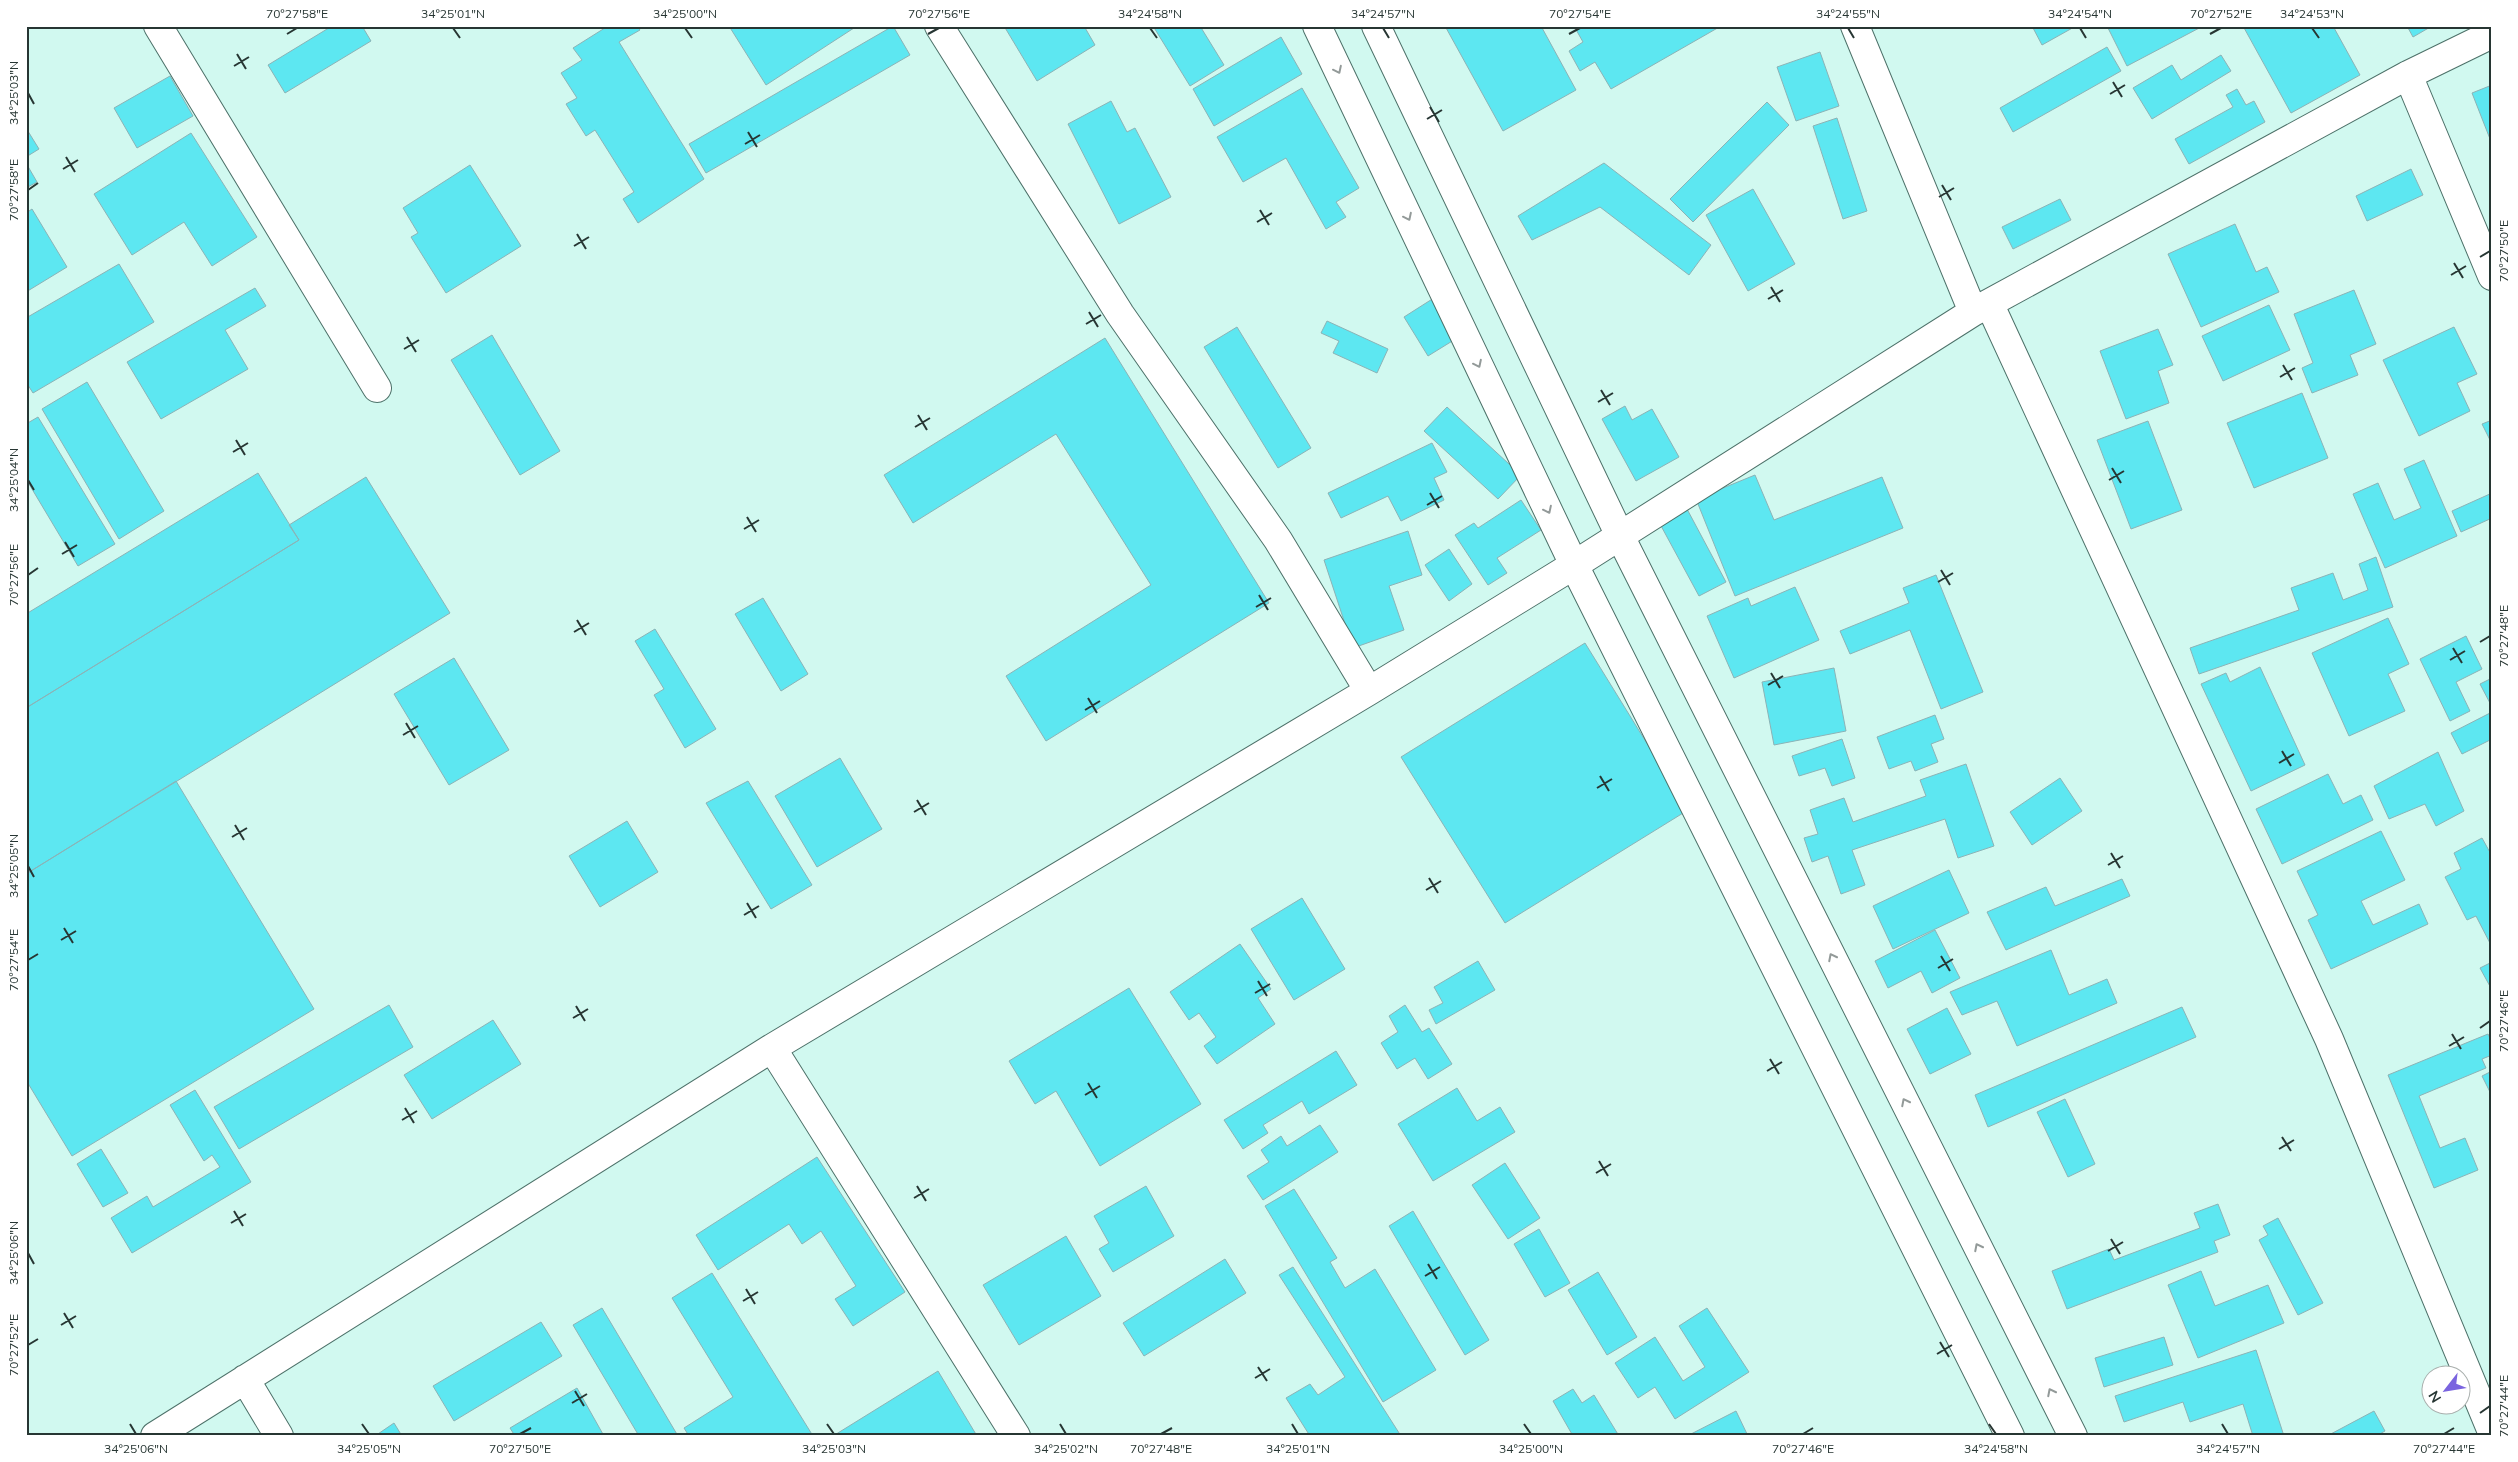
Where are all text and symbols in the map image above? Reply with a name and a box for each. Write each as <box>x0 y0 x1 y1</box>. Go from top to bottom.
text: 70°27'58"E <box>266 6 328 21</box>
text: 34°25'01"N <box>421 6 485 21</box>
text: 34°25'00"N <box>653 6 717 21</box>
text: 70°27'56"E <box>908 6 970 21</box>
text: 34°24'58"N <box>1118 6 1182 21</box>
text: 34°24'57"N <box>1351 6 1415 21</box>
text: 70°27'54"E <box>1549 6 1611 21</box>
text: 34°24'55"N <box>1816 6 1880 21</box>
text: 34°24'54"N <box>2048 6 2112 21</box>
text: 70°27'52"E <box>2190 6 2252 21</box>
text: 34°24'53"N <box>2280 6 2344 21</box>
text: 34°25'03"N <box>6 61 21 125</box>
one-way arrow <box>1332 65 1343 74</box>
text: 70°27'58"E <box>6 159 21 221</box>
one-way arrow <box>1402 212 1413 221</box>
text: 70°27'50"E <box>2496 220 2511 282</box>
one-way arrow <box>1472 358 1482 367</box>
text: 34°25'04"N <box>6 448 21 512</box>
one-way arrow <box>1542 505 1553 514</box>
text: 70°27'56"E <box>6 544 21 606</box>
text: 70°27'48"E <box>2496 605 2511 667</box>
text: 34°25'05"N <box>6 834 21 898</box>
text: 70°27'54"E <box>6 929 21 991</box>
one-way arrow <box>1828 953 1838 962</box>
text: 70°27'46"E <box>2496 990 2511 1052</box>
one-way arrow <box>1901 1098 1911 1107</box>
text: 34°25'06"N <box>6 1221 21 1285</box>
one-way arrow <box>1974 1243 1984 1252</box>
text: 70°27'52"E <box>6 1314 21 1376</box>
north arrow <box>2420 1364 2470 1414</box>
text: 70°27'44"E <box>2496 1375 2511 1437</box>
one-way arrow <box>2047 1388 2057 1397</box>
text: N <box>2424 1388 2445 1406</box>
text: 34°25'06"N <box>104 1441 168 1456</box>
text: 34°25'05"N <box>337 1441 401 1456</box>
text: 70°27'50"E <box>489 1441 551 1456</box>
text: 34°25'03"N <box>802 1441 866 1456</box>
text: 34°25'02"N <box>1034 1441 1098 1456</box>
text: 70°27'48"E <box>1130 1441 1192 1456</box>
text: 34°25'01"N <box>1266 1441 1330 1456</box>
text: 34°25'00"N <box>1499 1441 1563 1456</box>
text: 70°27'46"E <box>1772 1441 1834 1456</box>
text: 34°24'58"N <box>1964 1441 2028 1456</box>
text: 34°24'57"N <box>2196 1441 2260 1456</box>
text: 70°27'44"E <box>2413 1441 2475 1456</box>

